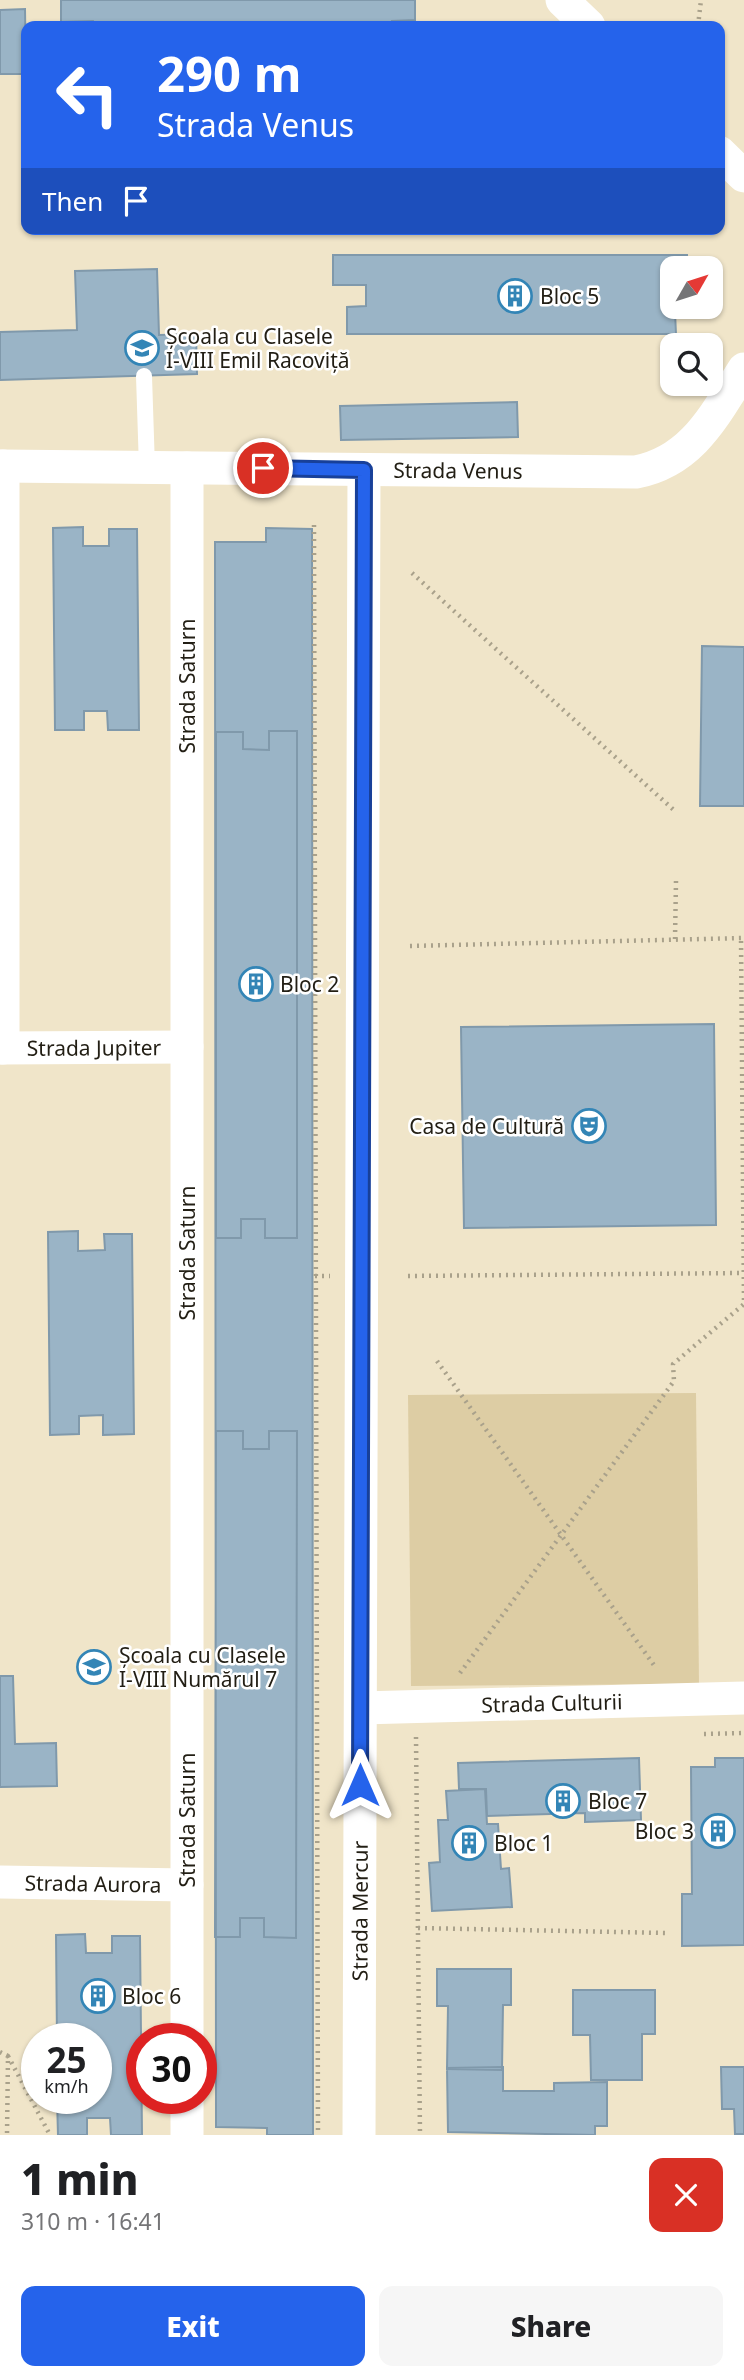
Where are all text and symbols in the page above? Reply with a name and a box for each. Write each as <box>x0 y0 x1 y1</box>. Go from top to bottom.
text: 290 m <box>157 40 302 106</box>
icon: left <box>42 49 133 140</box>
text: Strada Venus <box>157 103 354 146</box>
icon: arrive <box>117 182 155 220</box>
text: Then <box>42 183 103 219</box>
north arrow <box>660 256 723 318</box>
map controls <box>660 256 723 396</box>
building icon: Bloc 5 <box>496 277 534 315</box>
place label: Bloc 5 <box>540 282 599 310</box>
place label: Școala cu Clasele I-VIII Emil Racoviță <box>166 322 350 374</box>
school or university icon: Școala cu Clasele I-VIII Emil Racoviță <box>123 329 161 367</box>
button: search <box>660 333 723 396</box>
pin <box>233 438 293 498</box>
icon: arrive <box>244 449 282 487</box>
street label: Strada Venus <box>393 456 523 485</box>
street label: Strada Saturn <box>173 619 201 753</box>
building icon: Bloc 2 <box>237 965 275 1003</box>
place label: Bloc 2 <box>280 970 339 998</box>
street label: Strada Jupiter <box>27 1033 162 1062</box>
theatre icon: Casa de Cultură <box>570 1107 608 1145</box>
place label: Casa de Cultură <box>409 1112 564 1140</box>
street label: Strada Saturn <box>173 1186 201 1320</box>
place label: Școala cu Clasele I-VIII Numărul 7 <box>119 1641 286 1693</box>
school or university icon: Școala cu Clasele I-VIII Numărul 7 <box>75 1648 113 1686</box>
street label: Strada Culturii <box>481 1687 623 1719</box>
position arrow <box>323 1748 397 1822</box>
street label: Strada Saturn <box>173 1753 201 1887</box>
building icon: Bloc 7 <box>544 1782 582 1820</box>
place label: Bloc 7 <box>588 1787 647 1815</box>
building icon: Bloc 3 <box>699 1812 737 1850</box>
place label: Bloc 3 <box>635 1817 694 1845</box>
building icon: Bloc 1 <box>450 1824 488 1862</box>
place label: Bloc 1 <box>494 1829 553 1857</box>
street label: Strada Mercur <box>345 1840 374 1981</box>
street label: Strada Aurora <box>24 1868 162 1899</box>
building icon: Bloc 6 <box>79 1977 117 2015</box>
place label: Bloc 6 <box>122 1982 181 2010</box>
speed limit sign: 30 <box>126 2023 217 2114</box>
text: 25 <box>46 2036 87 2083</box>
text: km/h <box>44 2074 89 2098</box>
text: 1 min <box>21 2150 138 2207</box>
button: close <box>649 2158 723 2232</box>
text: 310 m · 16:41 <box>21 2205 165 2237</box>
button: Exit <box>21 2286 365 2366</box>
button: Share <box>379 2286 723 2366</box>

